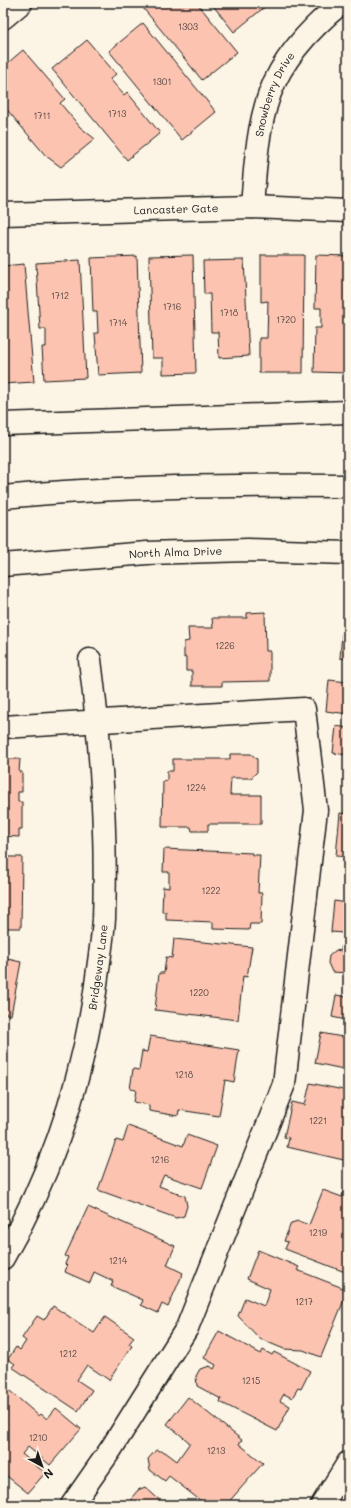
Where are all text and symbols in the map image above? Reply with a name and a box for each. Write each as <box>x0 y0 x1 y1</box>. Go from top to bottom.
house number: 1303 <box>178 21 198 32</box>
street label: Snowberry Drive <box>251 48 298 138</box>
house number: 1301 <box>153 76 171 87</box>
house number: 1713 <box>108 108 126 119</box>
house number: 1711 <box>33 110 51 121</box>
street label: Lancaster Gate <box>133 200 219 217</box>
house number: 1712 <box>51 290 69 301</box>
house number: 1716 <box>163 301 181 312</box>
house number: 1718 <box>220 307 239 318</box>
house number: 1720 <box>276 314 296 325</box>
house number: 1714 <box>109 317 128 328</box>
street label: North Alma Drive <box>128 543 223 561</box>
house number: 1226 <box>215 640 235 651</box>
house number: 1224 <box>186 782 206 793</box>
house number: 1222 <box>201 885 221 896</box>
street label: Bridgeway Lane <box>84 924 111 1011</box>
house number: 1220 <box>189 987 209 998</box>
house number: 1218 <box>175 1069 194 1080</box>
house number: 1221 <box>309 1115 327 1126</box>
house number: 1216 <box>151 1154 169 1165</box>
house number: 1219 <box>309 1227 328 1238</box>
house number: 1214 <box>109 1255 128 1266</box>
house number: 1217 <box>295 1296 313 1307</box>
house number: 1212 <box>59 1348 77 1359</box>
house number: 1215 <box>242 1375 260 1386</box>
house number: 1210 <box>29 1432 48 1443</box>
house number: 1213 <box>207 1445 225 1456</box>
north arrow <box>22 1446 62 1486</box>
text: N <box>41 1466 57 1482</box>

